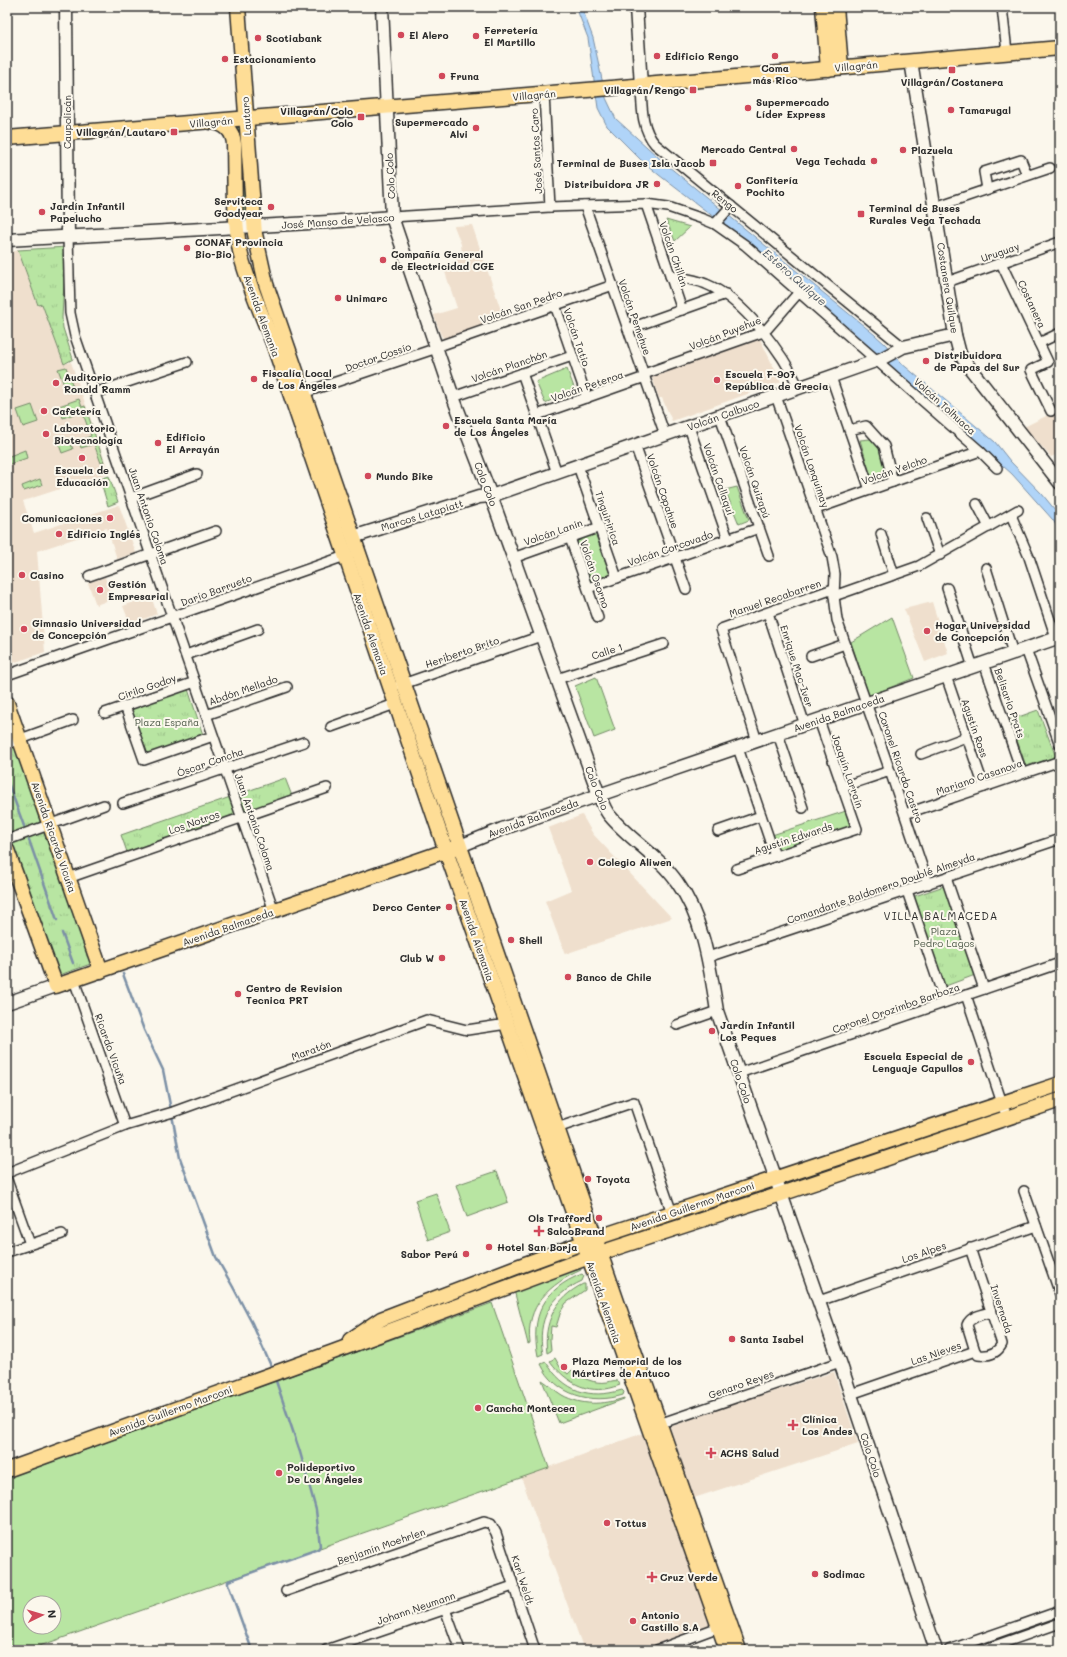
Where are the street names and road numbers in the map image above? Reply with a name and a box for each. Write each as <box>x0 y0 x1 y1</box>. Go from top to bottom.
street label: Villagrán <box>834 57 878 75</box>
street label: Villagrán <box>512 86 556 104</box>
street label: Caupolicán <box>60 95 74 149</box>
street label: Lautaro <box>238 96 254 136</box>
street label: José Santos Caro <box>527 108 545 194</box>
street label: Villagrán <box>189 113 233 131</box>
street label: Colo Colo <box>382 152 398 199</box>
street label: Rengo <box>709 186 741 216</box>
street label: José Manso de Velasco <box>281 210 395 232</box>
street label: Volcán Chillán <box>656 219 692 289</box>
street label: Uruguay <box>979 239 1021 265</box>
street label: Costanera Quilque <box>934 242 962 334</box>
street label: Avenida Alemania <box>241 273 283 359</box>
street label: Volcán Pemehue <box>615 277 655 357</box>
street label: Costanera <box>1015 278 1049 330</box>
street label: Volcán San Pedro <box>478 285 564 327</box>
street label: Volcán Tatio <box>560 306 594 368</box>
street label: Volcán Puyehue <box>687 313 763 353</box>
street label: Doctor Cossío <box>343 339 413 375</box>
street label: Volcán Planchón <box>469 347 549 385</box>
street label: Volcán Peteroa <box>549 367 625 405</box>
street label: Volcán Tolhuaca <box>911 374 979 438</box>
street label: Volcán Calbuco <box>685 396 761 434</box>
street label: Volcán Lonquimay <box>791 423 833 509</box>
street label: Volcán Callaqui <box>700 441 738 517</box>
street label: Volcán Quizapú <box>736 444 774 520</box>
street label: Volcán Copahue <box>644 452 682 530</box>
street label: Volcán Yelcho <box>859 452 929 488</box>
street label: Colo Colo <box>471 460 501 508</box>
street label: Juan Antonio Coloma <box>126 465 172 567</box>
street label: Tinguiririca <box>592 489 624 547</box>
street label: Marcos Latapiatt <box>379 496 465 534</box>
street label: Volcán Lanin <box>522 515 584 549</box>
street label: Volcán Corcovado <box>625 527 715 569</box>
street label: Volcán Osorno <box>577 538 613 610</box>
street label: Darío Barrueto <box>178 571 254 609</box>
street label: Manuel Recabarren <box>727 576 823 620</box>
street label: Avenida Alemania <box>350 591 392 677</box>
street label: Enrique Mac-Iver <box>777 623 817 709</box>
street label: Heriberto Brito <box>423 633 501 671</box>
street label: Calle 1 <box>590 639 624 663</box>
street label: Belisario Prats <box>992 666 1029 740</box>
street label: Cirilo Godoy <box>116 670 178 704</box>
street label: Abdón Mellado <box>207 672 279 708</box>
street label: Avenida Balmaceda <box>792 691 886 735</box>
street label: Agustín Ross <box>958 697 992 759</box>
street label: Coronel Ricardo Castro <box>875 709 927 825</box>
street label: Joaquín Larraín <box>829 732 867 810</box>
street label: Óscar Concha <box>175 744 245 780</box>
street label: Mariano Casanova <box>934 756 1024 798</box>
street label: Colo Colo <box>582 764 612 812</box>
street label: Juan Antonio Coloma <box>232 771 278 873</box>
street label: Avenida Ricardo Vicuña <box>28 780 80 894</box>
street label: Avenida Balmaceda <box>486 795 580 841</box>
street label: Los Notros <box>167 807 221 837</box>
street label: Agustín Edwards <box>752 819 834 857</box>
street label: Comandante Baldomero Doublé Almeyda <box>785 849 977 927</box>
street label: Avenida Alemania <box>456 897 498 983</box>
street label: Avenida Balmaceda <box>181 905 275 949</box>
street label: Coronel Orozimbo Barboza <box>830 980 962 1036</box>
street label: Ricardo Vicuña <box>92 1012 130 1086</box>
street label: Maratón <box>289 1036 333 1064</box>
street label: Colo Colo <box>727 1057 755 1105</box>
street label: Avenida Guillermo Marconi <box>628 1178 756 1234</box>
street label: Los Alpes <box>900 1238 948 1266</box>
street label: Avenida Alemania <box>583 1259 625 1345</box>
street label: Invernada <box>987 1283 1017 1335</box>
street label: Las Nieves <box>909 1338 963 1368</box>
street label: Genaro Reyes <box>706 1366 776 1402</box>
street label: Avenida Guillermo Marconi <box>106 1382 234 1440</box>
street label: Colo Colo <box>857 1431 885 1479</box>
street label: Benjamín Moehrlen <box>335 1524 427 1568</box>
street label: Karl Weldt <box>508 1553 538 1607</box>
street label: Johann Neumann <box>375 1588 457 1628</box>

